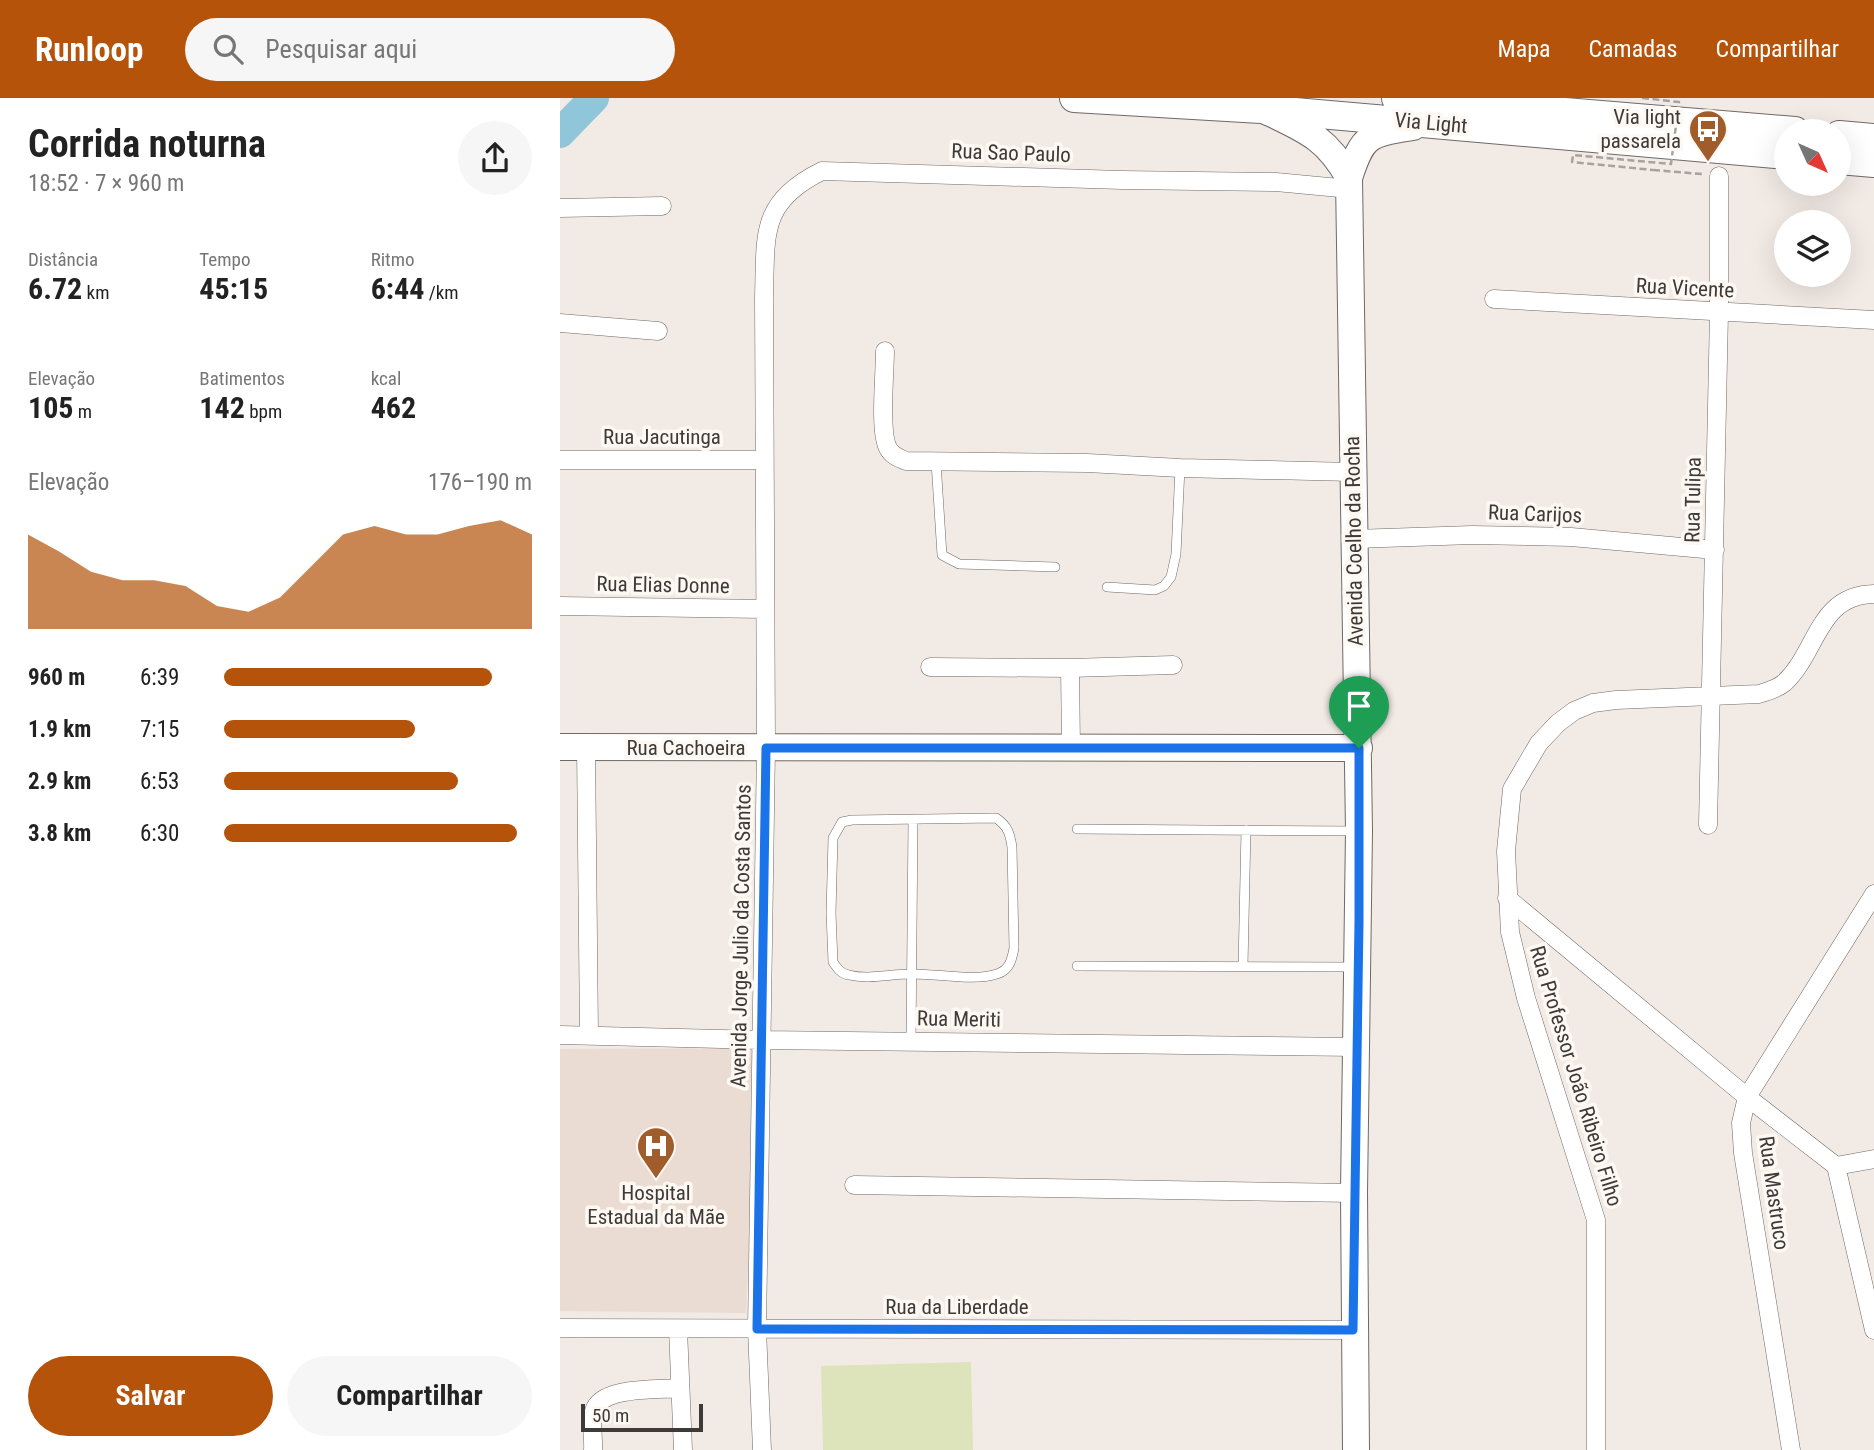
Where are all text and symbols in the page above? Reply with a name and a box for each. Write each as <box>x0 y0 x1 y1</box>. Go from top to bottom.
search box <box>185 18 675 81</box>
text: Runloop <box>35 30 143 69</box>
icon: search <box>209 30 247 68</box>
text: Pesquisar aqui <box>265 34 417 64</box>
text: Mapa <box>1498 35 1551 63</box>
text: Camadas <box>1589 35 1678 63</box>
text: Compartilhar <box>1716 35 1839 63</box>
place label: Via light passarela <box>1600 105 1681 153</box>
street label: Via Light <box>1394 108 1468 138</box>
bus stop icon: Via light passarela <box>1687 108 1729 163</box>
north arrow <box>1774 119 1852 196</box>
map controls <box>1774 119 1851 287</box>
button: share <box>458 121 532 195</box>
text: Corrida noturna <box>28 122 266 166</box>
street label: Rua Sao Paulo <box>951 139 1071 167</box>
text: 18:52 · 7 × 960 m <box>28 170 184 197</box>
button: layers <box>1774 210 1851 287</box>
text: Distância <box>28 248 98 271</box>
text: Tempo <box>199 248 250 271</box>
text: Ritmo <box>371 248 415 271</box>
text: 6.72 <box>28 271 82 306</box>
text: 45:15 <box>199 271 268 306</box>
text: 6:44 <box>371 271 424 306</box>
street label: Rua Vicente <box>1635 273 1735 303</box>
text: km <box>82 281 109 304</box>
text: /km <box>424 281 459 304</box>
text: Elevação <box>28 367 95 390</box>
text: Batimentos <box>199 367 285 390</box>
text: kcal <box>371 367 401 390</box>
text: 105 <box>28 390 73 425</box>
text: 142 <box>199 390 245 425</box>
text: 462 <box>371 390 416 425</box>
text: m <box>73 400 92 423</box>
text: bpm <box>245 400 282 423</box>
street label: Rua Jacutinga <box>603 425 721 449</box>
street label: Avenida Coelho da Rocha <box>1340 436 1368 646</box>
street label: Rua Tulipa <box>1680 457 1706 543</box>
text: Elevação <box>28 469 109 496</box>
text: 176–190 m <box>428 469 532 496</box>
street label: Rua Carijos <box>1488 500 1582 528</box>
street label: Rua Elias Donne <box>596 572 730 598</box>
text: 960 m <box>28 664 85 691</box>
text: 6:39 <box>140 664 179 691</box>
pin <box>1329 676 1389 748</box>
icon: arrive <box>1340 687 1378 725</box>
text: 1.9 km <box>28 716 91 743</box>
text: 7:15 <box>140 716 179 743</box>
street label: Rua Cachoeira <box>626 736 746 760</box>
text: 2.9 km <box>28 768 91 795</box>
text: 6:53 <box>140 768 179 795</box>
street label: Avenida Jorge Julio da Costa Santos <box>726 784 756 1088</box>
text: 3.8 km <box>28 820 91 847</box>
text: 6:30 <box>140 820 179 847</box>
street label: Rua Professor João Ribeiro Filho <box>1525 943 1627 1209</box>
street label: Rua Meriti <box>917 1006 1001 1032</box>
hospital icon: Hospital Estadual da Mãe <box>635 1125 677 1180</box>
street label: Rua Mastruco <box>1754 1135 1794 1251</box>
place label: Hospital Estadual da Mãe <box>587 1181 725 1229</box>
street label: Rua da Liberdade <box>885 1295 1029 1319</box>
button: Salvar <box>28 1356 273 1436</box>
button: Compartilhar <box>287 1356 532 1436</box>
scale bar <box>581 1401 704 1433</box>
text: 50 m <box>592 1404 629 1427</box>

